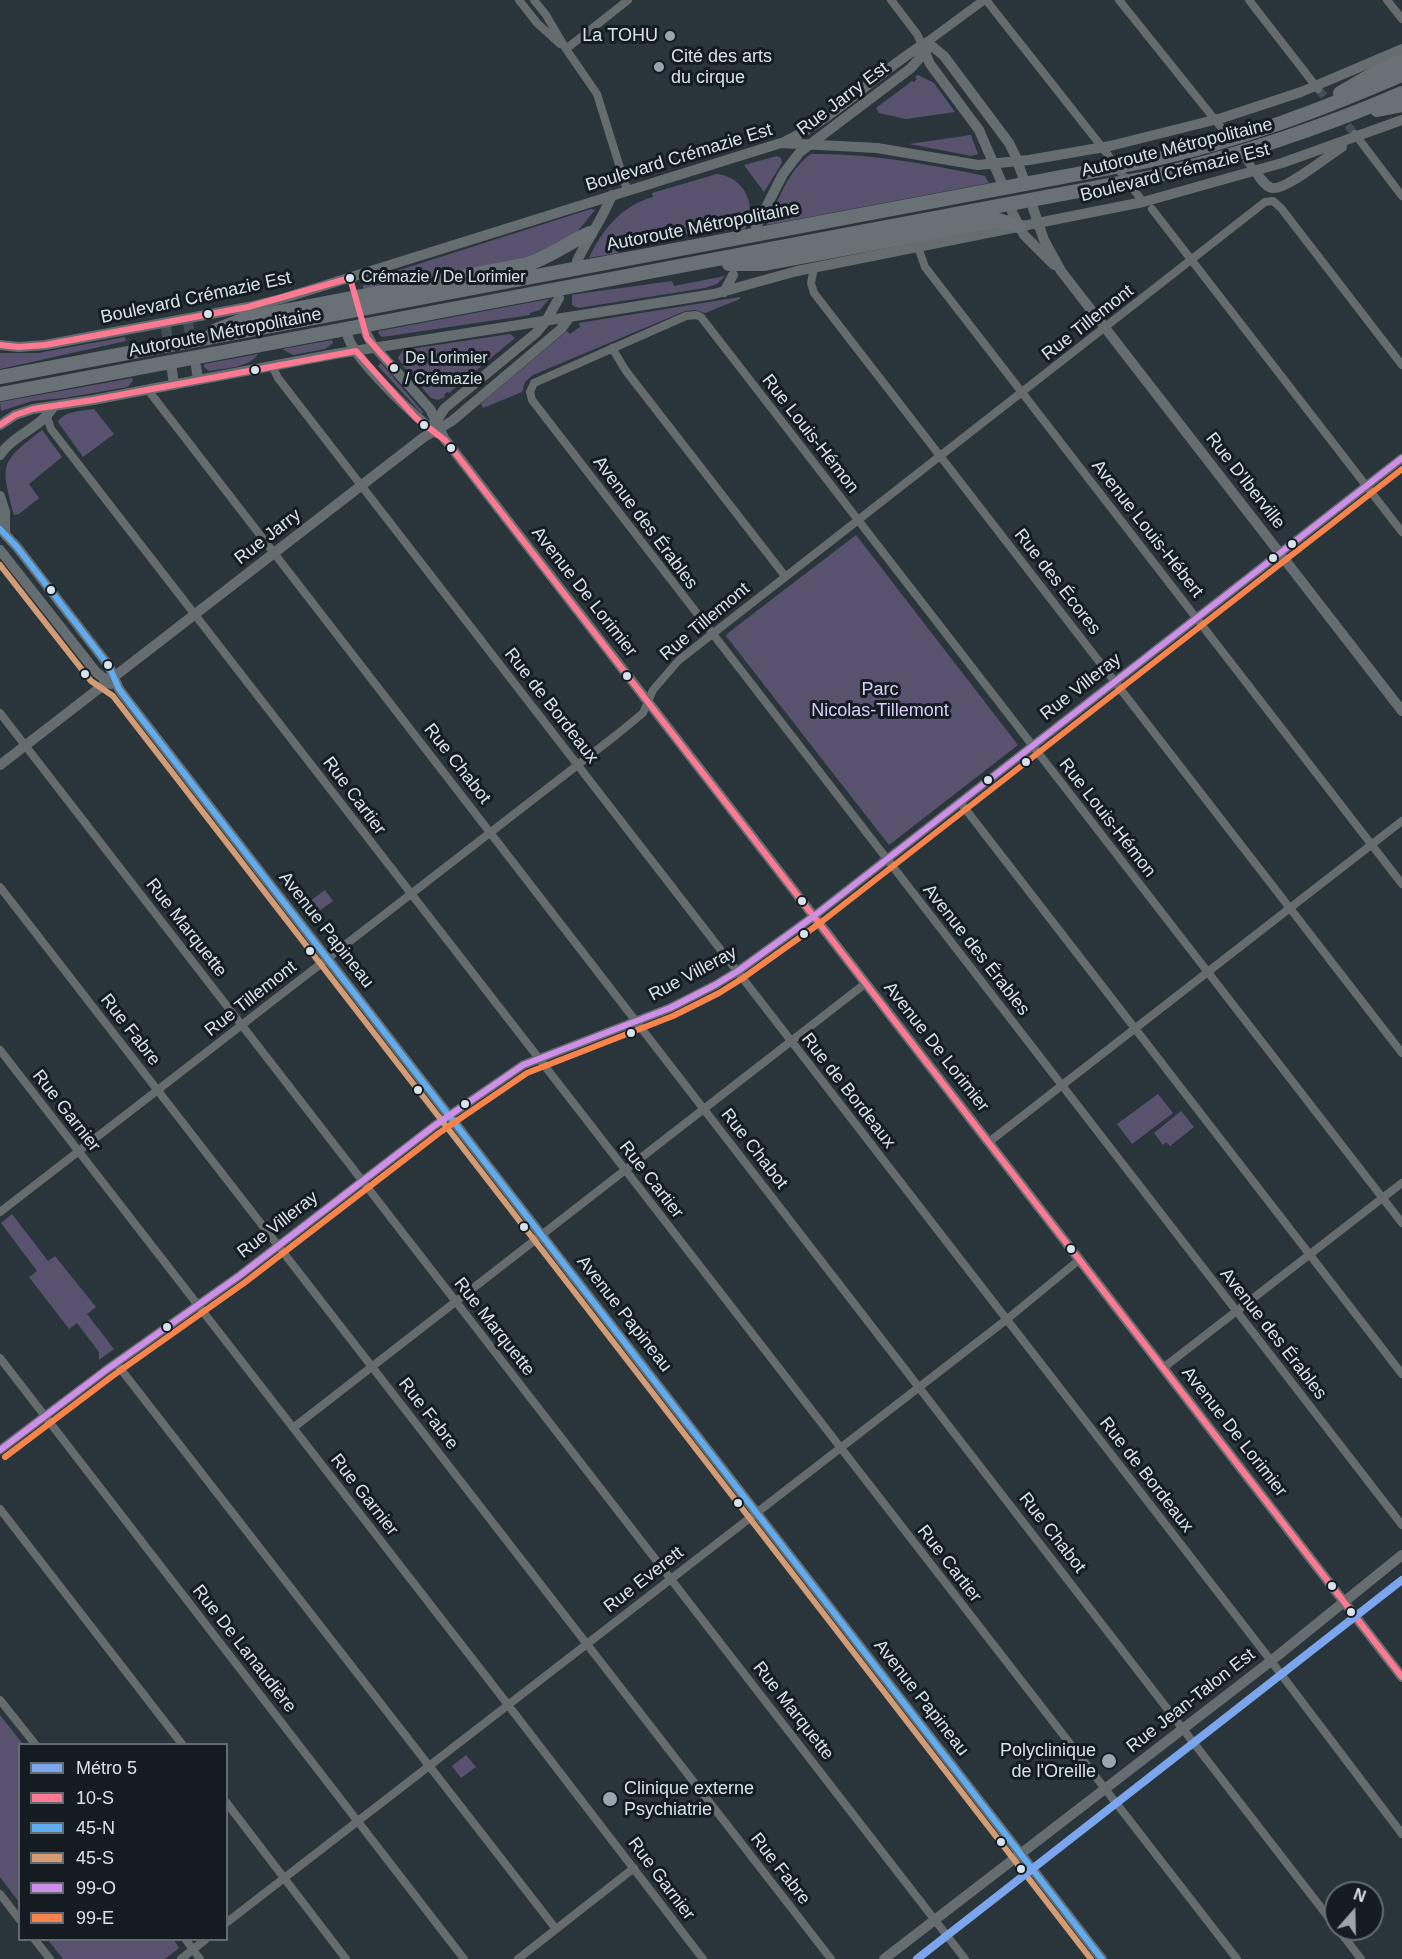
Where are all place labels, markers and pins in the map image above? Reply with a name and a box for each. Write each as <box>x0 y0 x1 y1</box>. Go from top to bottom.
place label: La TOHU <box>582 25 658 47</box>
marker: La TOHU <box>663 29 677 43</box>
place label: Cité des arts du cirque <box>671 46 772 88</box>
marker: Cité des arts du cirque <box>652 60 666 74</box>
place label: Crémazie / De Lorimier <box>361 268 525 288</box>
marker: Crémazie / De Lorimier <box>344 272 356 284</box>
unlabelled marker <box>202 308 214 320</box>
place label: De Lorimier / Crémazie <box>405 349 488 387</box>
marker: De Lorimier / Crémazie <box>388 362 400 374</box>
unlabelled marker <box>249 364 261 376</box>
unlabelled marker <box>418 419 430 431</box>
unlabelled marker <box>445 442 457 454</box>
unlabelled marker <box>1286 538 1298 550</box>
unlabelled marker <box>1267 552 1279 564</box>
unlabelled marker <box>45 584 57 596</box>
unlabelled marker <box>102 659 114 671</box>
unlabelled marker <box>79 668 91 680</box>
unlabelled marker <box>621 670 633 682</box>
unlabelled marker <box>1020 756 1032 768</box>
unlabelled marker <box>982 774 994 786</box>
unlabelled marker <box>796 895 808 907</box>
unlabelled marker <box>798 928 810 940</box>
unlabelled marker <box>304 945 316 957</box>
unlabelled marker <box>625 1027 637 1039</box>
unlabelled marker <box>412 1084 424 1096</box>
unlabelled marker <box>459 1098 471 1110</box>
unlabelled marker <box>518 1221 530 1233</box>
unlabelled marker <box>1065 1243 1077 1255</box>
unlabelled marker <box>161 1321 173 1333</box>
unlabelled marker <box>732 1497 744 1509</box>
unlabelled marker <box>1326 1580 1338 1592</box>
unlabelled marker <box>1345 1606 1357 1618</box>
place label: Polyclinique de l'Oreille <box>1000 1740 1096 1782</box>
marker: Polyclinique de l'Oreille <box>1100 1752 1118 1770</box>
place label: Clinique externe Psychiatrie <box>624 1778 754 1820</box>
marker: Clinique externe Psychiatrie <box>601 1790 619 1808</box>
unlabelled marker <box>995 1836 1007 1848</box>
unlabelled marker <box>1015 1863 1027 1875</box>

